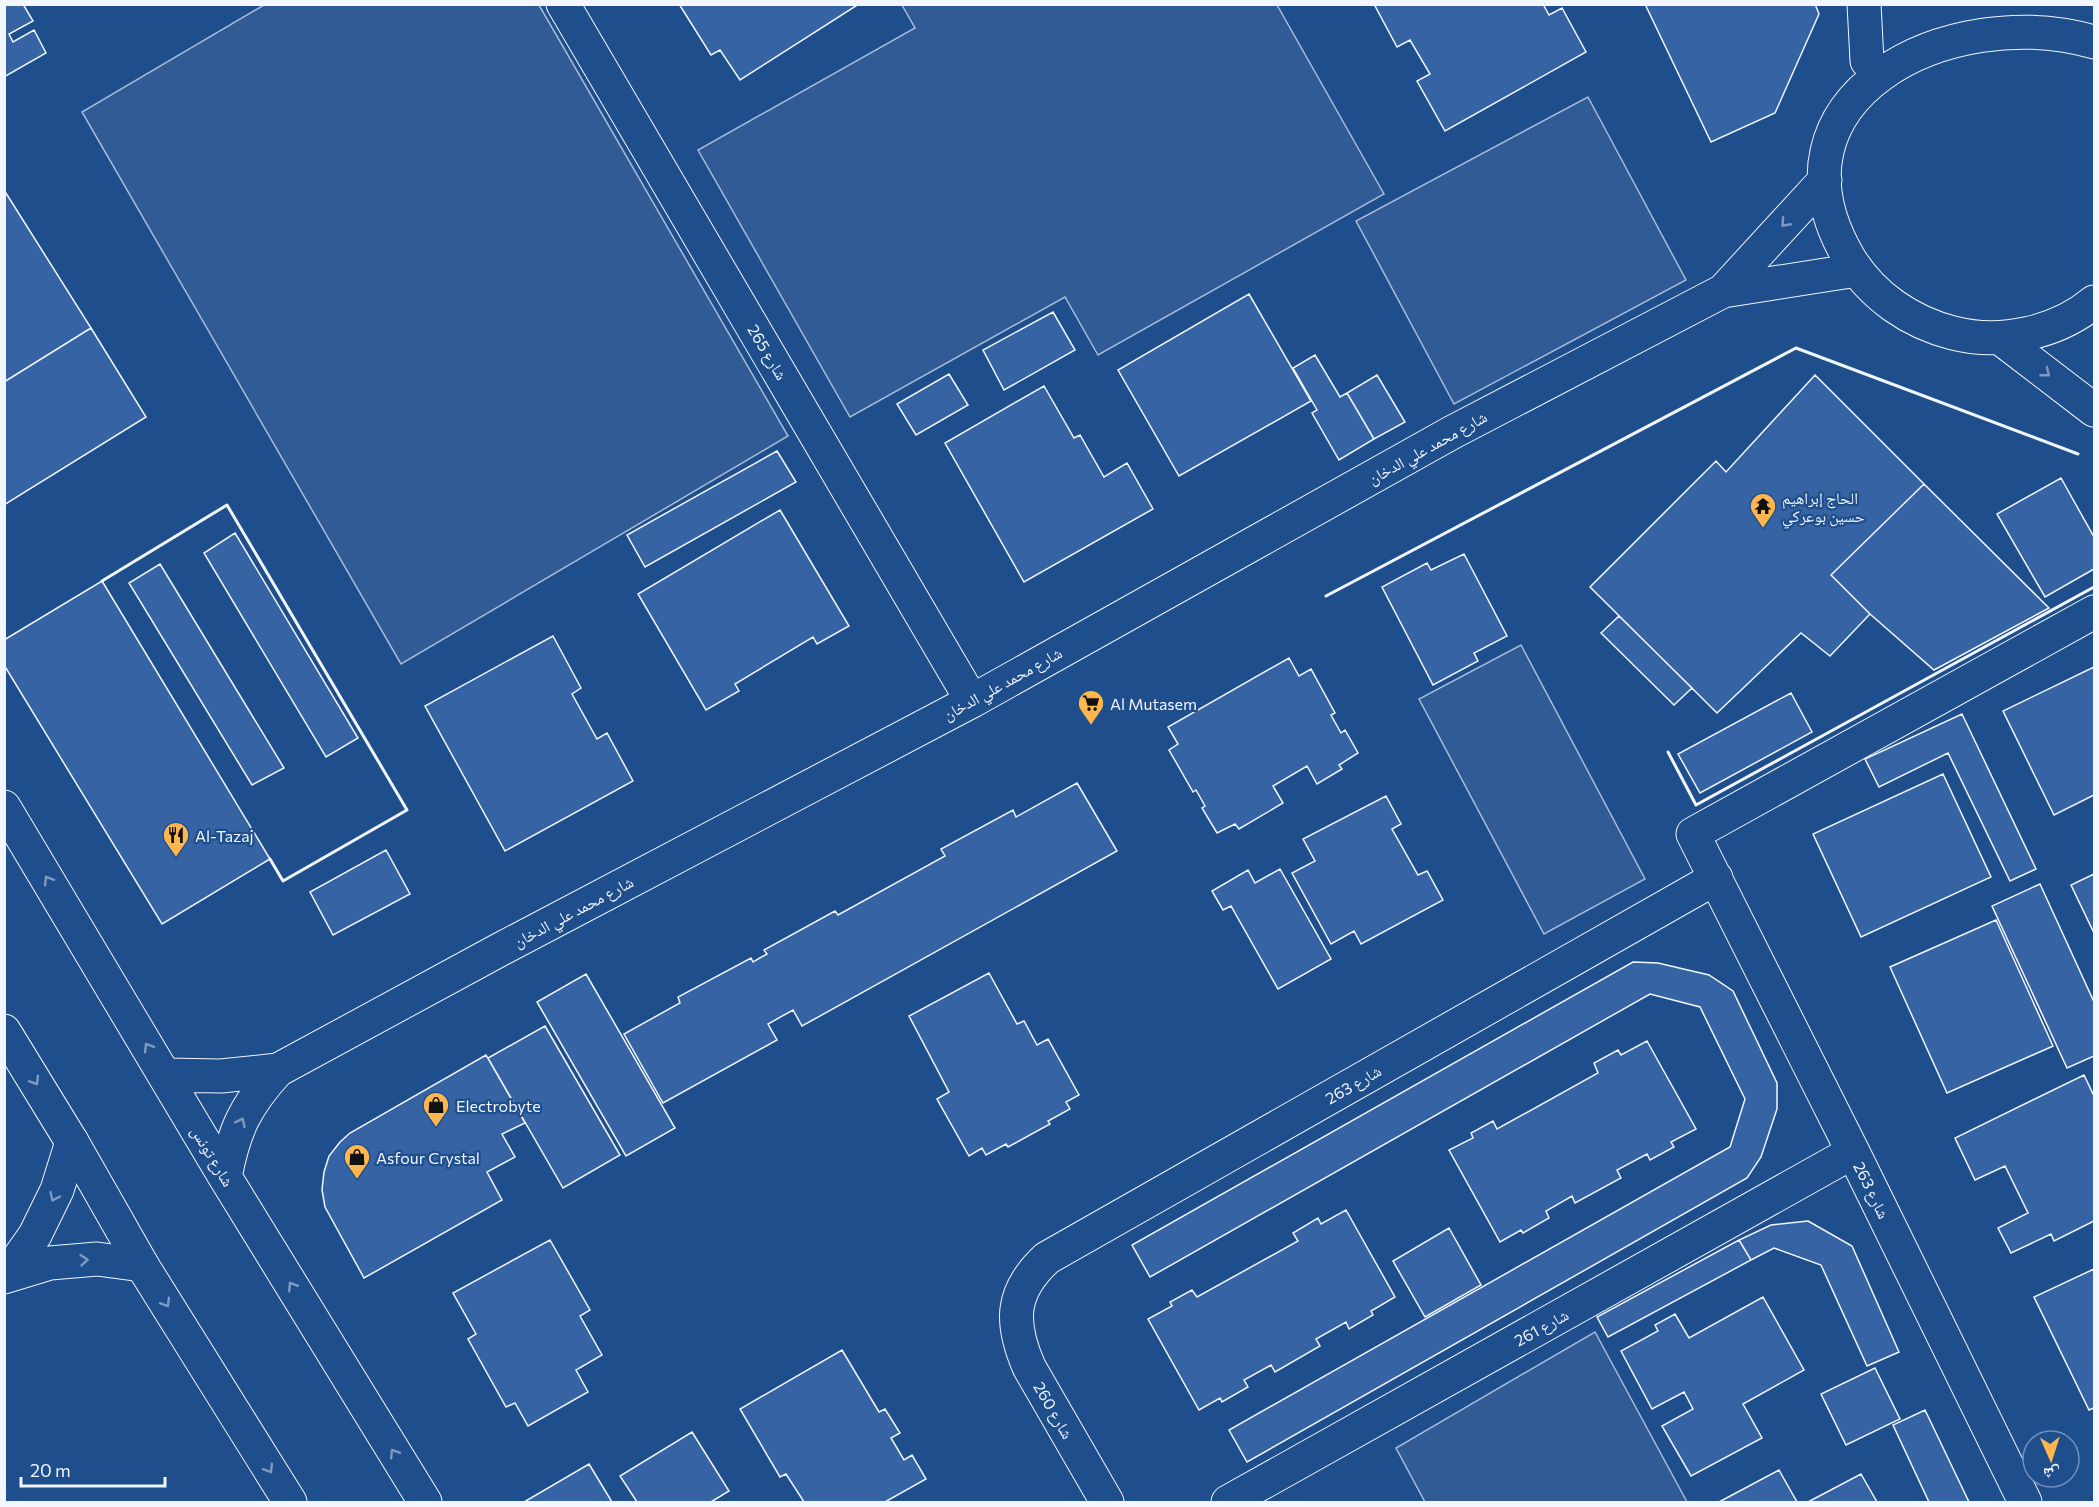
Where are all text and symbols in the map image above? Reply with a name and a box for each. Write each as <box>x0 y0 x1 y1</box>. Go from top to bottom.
one-way arrow <box>1781 217 1792 227</box>
street label: شارع 265 <box>742 321 792 384</box>
one-way arrow <box>2040 366 2051 377</box>
street label: شارع محمد علي الدخان <box>1364 406 1492 491</box>
place label: الحاج إبراهيم حسين بوعركي <box>1782 488 1865 529</box>
temple icon: الحاج إبراهيم حسين بوعركي <box>1748 491 1778 529</box>
street label: شارع محمد علي الدخان <box>939 642 1067 727</box>
supermarket icon: Al Mutasem <box>1076 688 1106 726</box>
place label: Al Mutasem <box>1110 694 1197 713</box>
restaurant icon: Al-Tazaj <box>161 820 191 858</box>
place label: Al-Tazaj <box>195 826 254 845</box>
street label: شارع محمد علي الدخان <box>510 871 638 954</box>
one-way arrow <box>44 876 55 886</box>
one-way arrow <box>144 1043 156 1053</box>
street label: شارع 263 <box>1322 1060 1385 1109</box>
one-way arrow <box>27 1075 39 1085</box>
shop icon: Electrobyte <box>421 1090 451 1128</box>
place label: Electrobyte <box>456 1096 541 1115</box>
one-way arrow <box>234 1117 246 1128</box>
street label: شارع تونس <box>186 1122 238 1191</box>
shop icon: Asfour Crystal <box>342 1142 372 1180</box>
place label: Asfour Crystal <box>376 1148 480 1167</box>
street label: شارع 263 <box>1848 1158 1894 1223</box>
one-way arrow <box>49 1191 61 1202</box>
one-way arrow <box>79 1254 88 1267</box>
one-way arrow <box>288 1282 300 1292</box>
one-way arrow <box>159 1297 171 1307</box>
street label: شارع 261 <box>1511 1304 1572 1351</box>
street label: شارع 260 <box>1028 1378 1078 1443</box>
north arrow <box>2021 1429 2081 1489</box>
one-way arrow <box>390 1449 402 1459</box>
scale bar <box>21 1450 165 1488</box>
text: 20 m <box>30 1459 71 1481</box>
one-way arrow <box>262 1462 273 1473</box>
text: ش <box>2043 1464 2061 1484</box>

